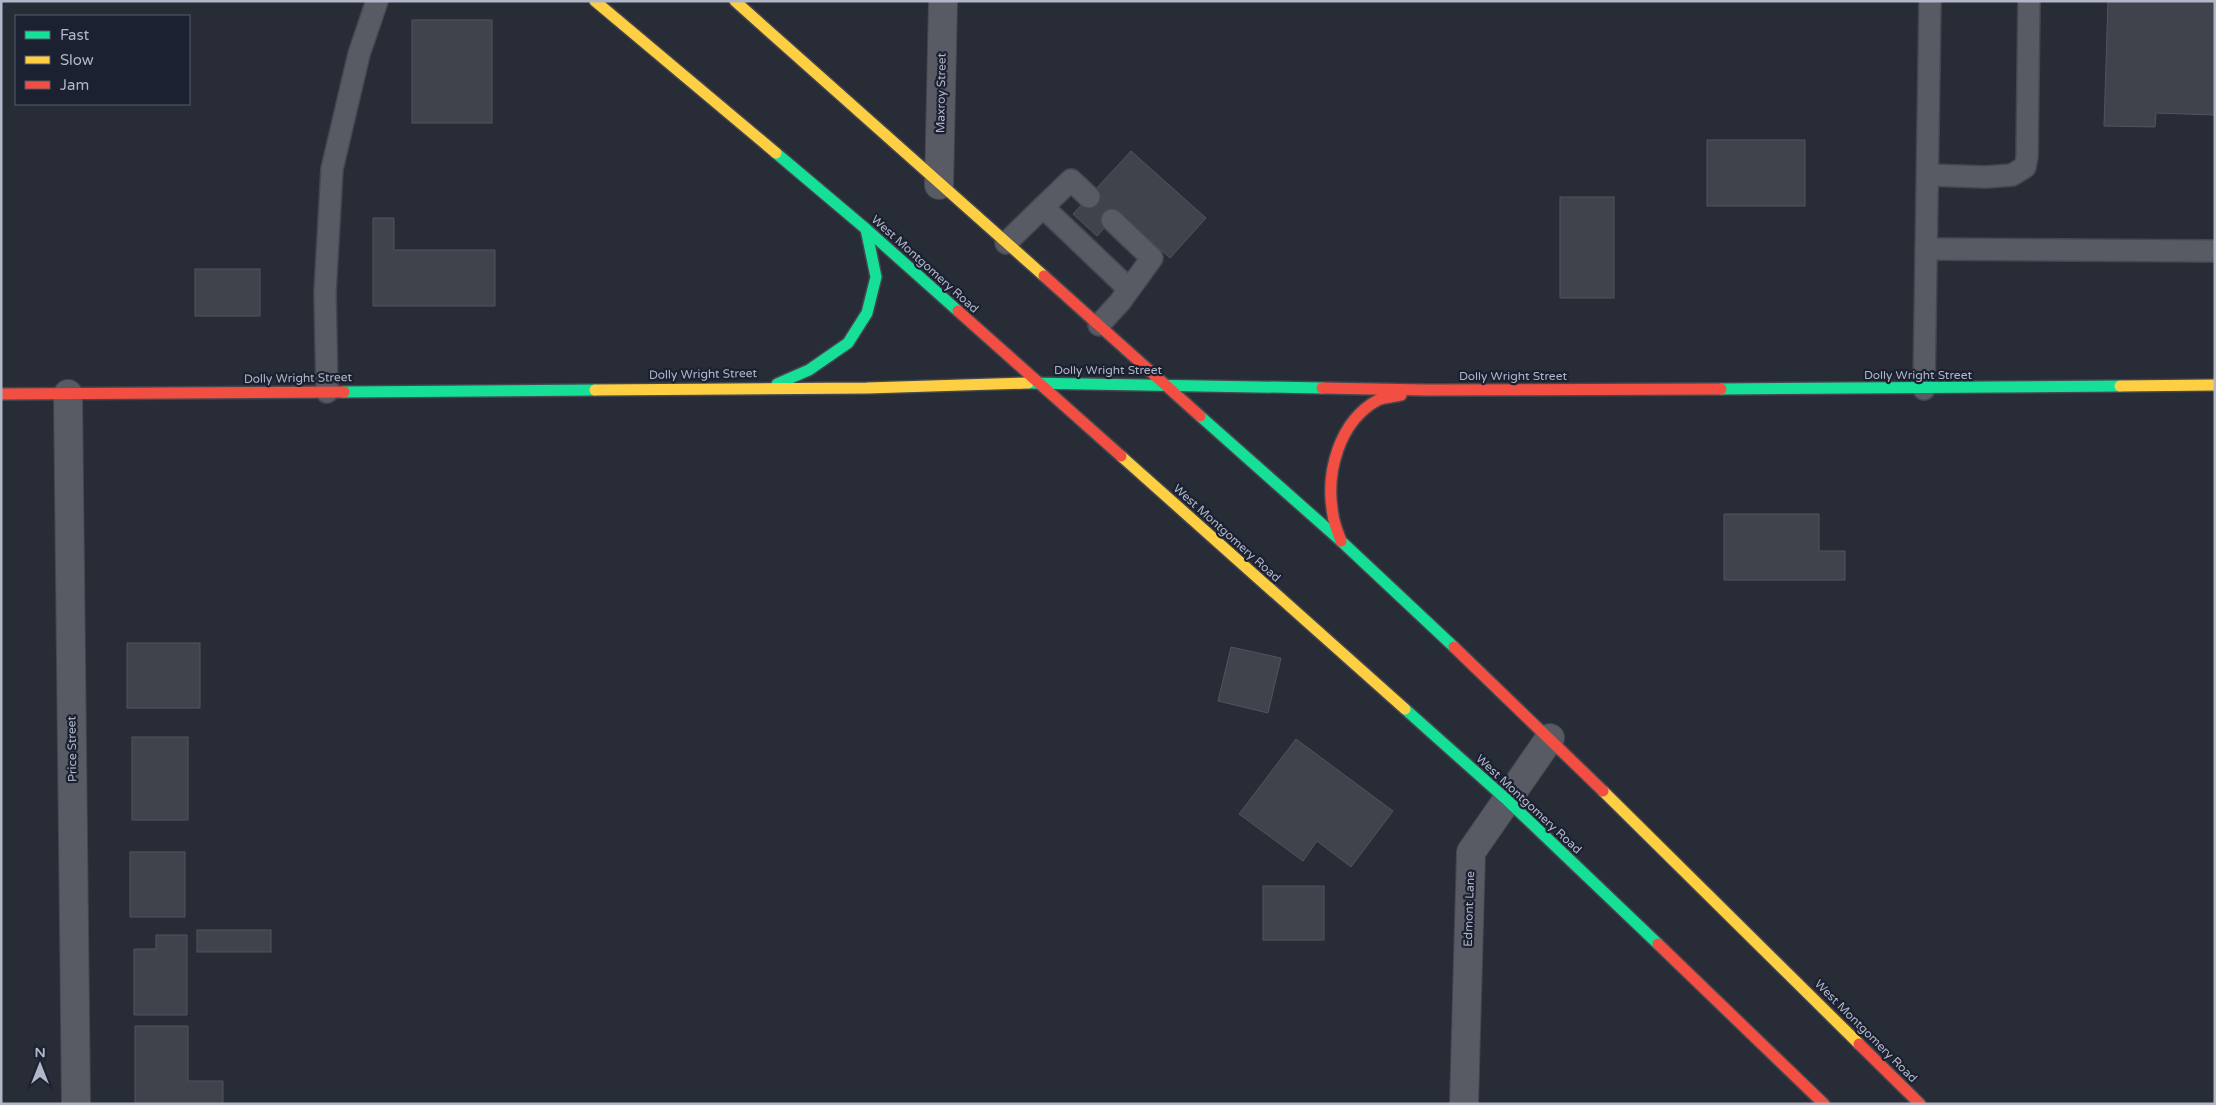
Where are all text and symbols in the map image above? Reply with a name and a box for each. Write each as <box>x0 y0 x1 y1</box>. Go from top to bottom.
legend <box>15 15 190 105</box>
text: Fast <box>60 26 90 44</box>
text: Slow <box>60 51 94 69</box>
street label: Maxroy Street <box>933 52 949 133</box>
text: Jam <box>60 76 89 94</box>
street label: West Montgomery Road <box>869 212 981 316</box>
street label: Dolly Wright Street <box>1054 363 1162 377</box>
street label: Dolly Wright Street <box>649 366 758 382</box>
street label: Dolly Wright Street <box>1864 368 1972 382</box>
street label: Dolly Wright Street <box>1459 369 1567 383</box>
street label: Dolly Wright Street <box>244 370 353 386</box>
street label: West Montgomery Road <box>1171 481 1283 585</box>
street label: Price Street <box>64 715 80 782</box>
street label: West Montgomery Road <box>1473 751 1585 857</box>
street label: Edmont Lane <box>1461 871 1477 947</box>
street label: West Montgomery Road <box>1812 977 1920 1085</box>
north arrow <box>15 1040 65 1090</box>
text: N <box>34 1044 46 1061</box>

